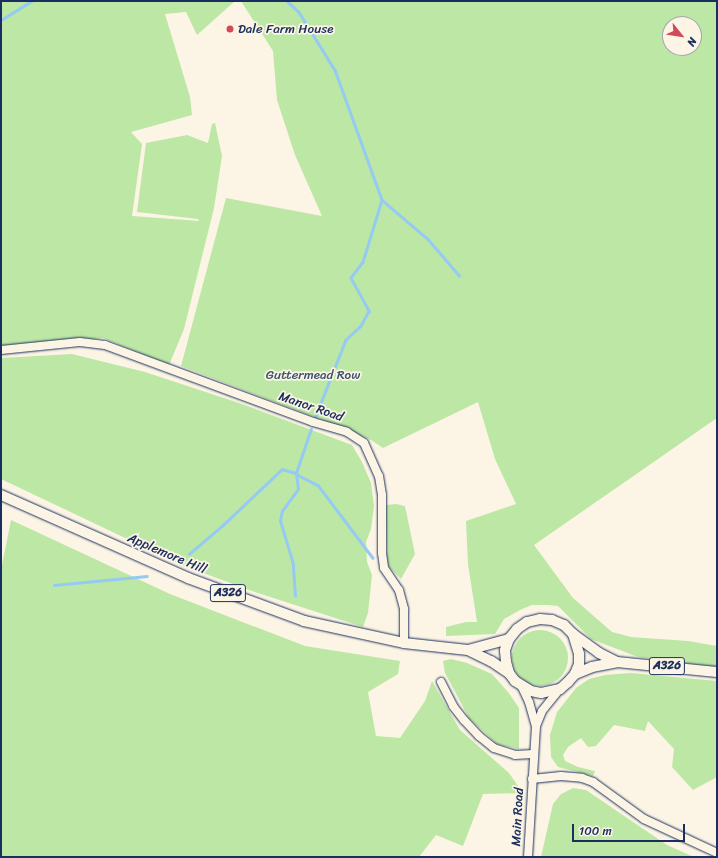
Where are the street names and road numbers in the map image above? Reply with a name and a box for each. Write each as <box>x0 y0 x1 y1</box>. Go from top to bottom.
street label: Manor Road <box>277 389 345 425</box>
street label: Applemore Hill <box>125 530 209 578</box>
road number: A326 <box>209 583 247 603</box>
road number: A326 <box>648 656 686 676</box>
street label: Main Road <box>509 787 527 847</box>

